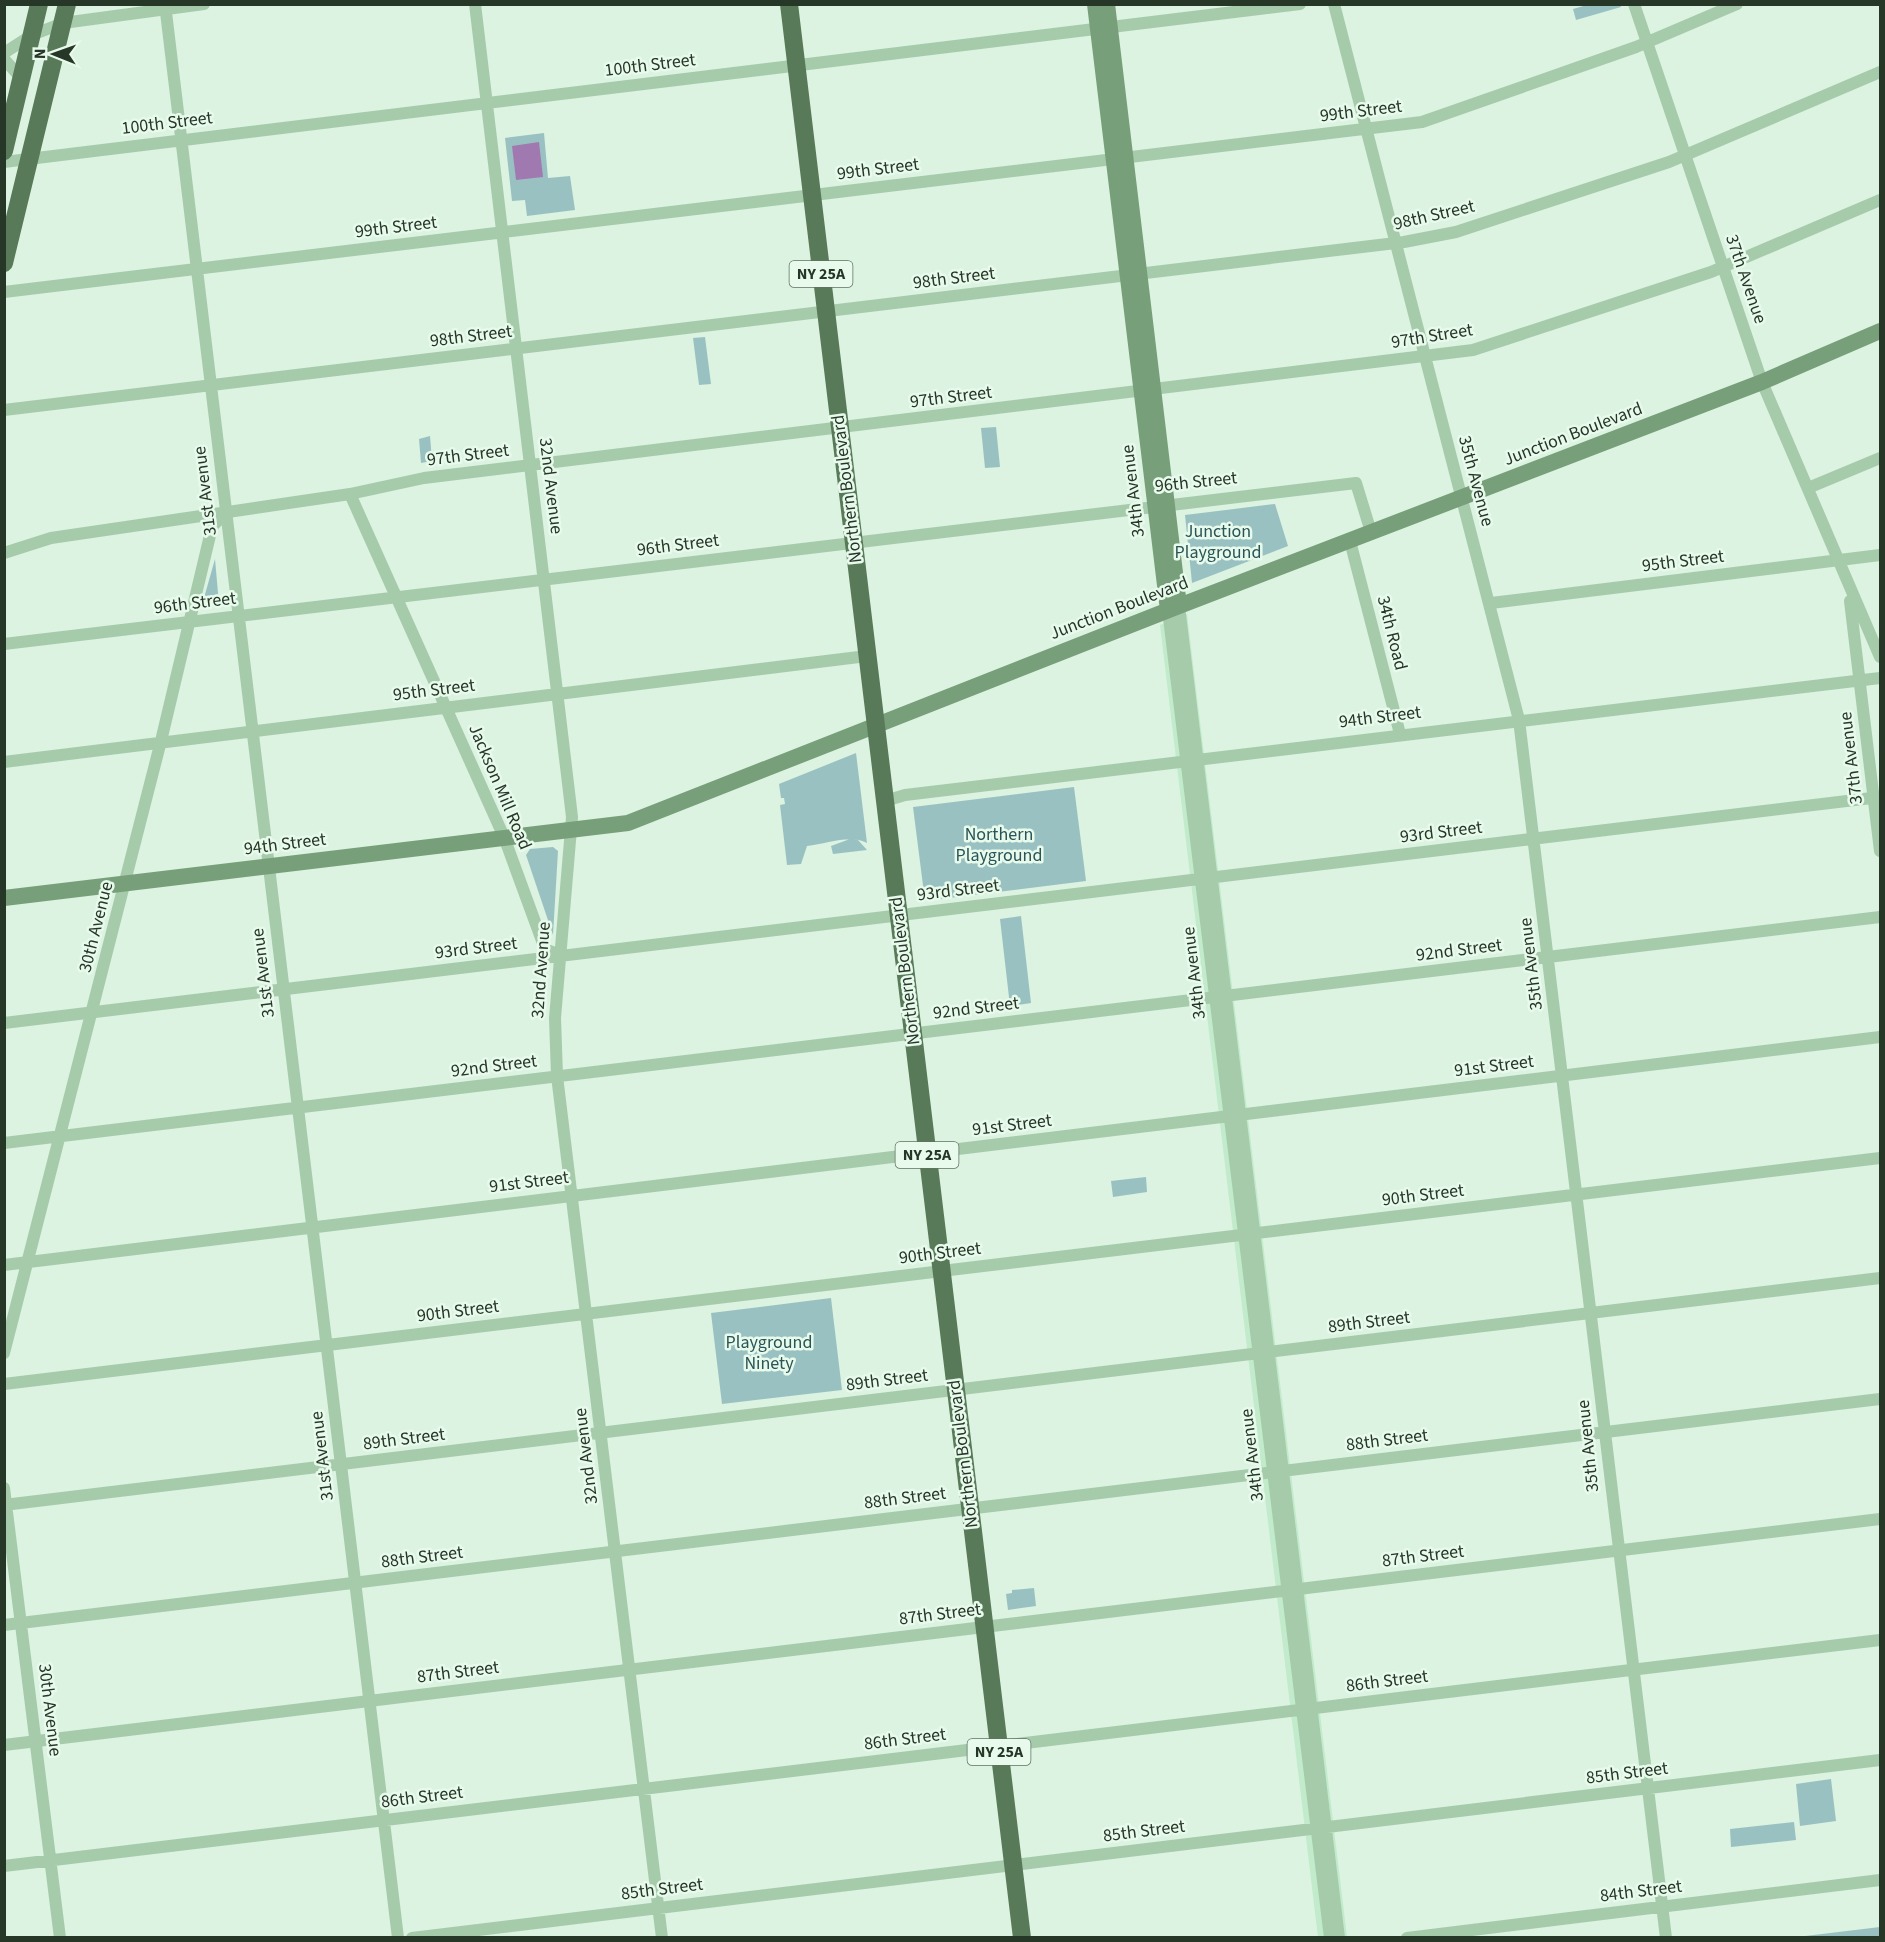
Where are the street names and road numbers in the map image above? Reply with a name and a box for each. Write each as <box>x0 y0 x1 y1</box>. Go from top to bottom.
street label: 100th Street <box>603 47 697 83</box>
street label: 99th Street <box>1319 94 1403 128</box>
street label: 100th Street <box>120 105 214 141</box>
street label: 99th Street <box>836 152 920 186</box>
street label: 98th Street <box>1391 194 1477 236</box>
street label: 99th Street <box>354 210 438 244</box>
street label: 37th Avenue <box>1719 231 1773 327</box>
road number: NY 25A <box>790 261 852 287</box>
street label: 98th Street <box>912 261 996 295</box>
street label: 97th Street <box>1389 317 1475 355</box>
street label: 98th Street <box>429 319 513 353</box>
street label: 97th Street <box>909 380 993 414</box>
street label: Junction Boulevard <box>1500 396 1646 472</box>
street label: Northern Boulevard <box>826 414 868 564</box>
street label: 35th Avenue <box>1452 433 1500 529</box>
street label: 32nd Avenue <box>533 436 569 536</box>
street label: 97th Street <box>426 438 510 472</box>
street label: 34th Avenue <box>1115 443 1151 539</box>
street label: 31st Avenue <box>187 445 223 537</box>
street label: 96th Street <box>1154 465 1238 499</box>
street label: 96th Street <box>636 528 720 562</box>
street label: 95th Street <box>1641 544 1725 578</box>
street label: Junction Boulevard <box>1046 570 1192 646</box>
street label: 96th Street <box>153 586 237 620</box>
street label: 34th Road <box>1371 593 1413 673</box>
street label: 95th Street <box>392 673 476 707</box>
street label: 94th Street <box>1338 700 1422 734</box>
street label: 37th Avenue <box>1833 710 1869 806</box>
street label: Jackson Mill Road <box>462 720 538 854</box>
street label: 93rd Street <box>1398 815 1484 849</box>
street label: 94th Street <box>243 827 327 861</box>
street label: 93rd Street <box>915 873 1001 907</box>
street label: 30th Avenue <box>73 879 119 975</box>
street label: Northern Boulevard <box>884 896 926 1046</box>
street label: 35th Avenue <box>1513 916 1549 1012</box>
street label: 32nd Avenue <box>525 921 557 1019</box>
street label: 34th Avenue <box>1176 925 1212 1021</box>
street label: 31st Avenue <box>245 927 281 1019</box>
street label: 93rd Street <box>433 931 519 965</box>
street label: 92nd Street <box>1415 932 1503 968</box>
street label: 92nd Street <box>932 990 1020 1026</box>
street label: 92nd Street <box>450 1048 538 1084</box>
street label: 91st Street <box>1453 1049 1535 1083</box>
street label: 91st Street <box>971 1108 1053 1142</box>
road number: NY 25A <box>896 1142 958 1168</box>
street label: 91st Street <box>488 1165 570 1199</box>
street label: 90th Street <box>1381 1178 1465 1212</box>
street label: 90th Street <box>898 1236 982 1270</box>
street label: 90th Street <box>416 1294 500 1328</box>
street label: 89th Street <box>1327 1305 1411 1339</box>
street label: 89th Street <box>845 1363 929 1397</box>
street label: Northern Boulevard <box>942 1379 984 1529</box>
street label: 35th Avenue <box>1571 1398 1605 1493</box>
street label: 32nd Avenue <box>568 1406 604 1506</box>
street label: 34th Avenue <box>1234 1407 1270 1503</box>
street label: 31st Avenue <box>304 1410 340 1502</box>
street label: 89th Street <box>362 1422 446 1456</box>
street label: 88th Street <box>1345 1423 1429 1457</box>
street label: 88th Street <box>863 1481 947 1515</box>
street label: 87th Street <box>1381 1539 1465 1573</box>
street label: 88th Street <box>380 1540 464 1574</box>
street label: 87th Street <box>898 1597 982 1631</box>
street label: 87th Street <box>416 1655 500 1689</box>
street label: 30th Avenue <box>32 1662 68 1758</box>
street label: 86th Street <box>1345 1664 1429 1698</box>
street label: 86th Street <box>863 1722 947 1756</box>
road number: NY 25A <box>968 1739 1030 1765</box>
street label: 85th Street <box>1585 1756 1669 1790</box>
street label: 86th Street <box>380 1780 464 1814</box>
street label: 85th Street <box>1102 1814 1186 1848</box>
street label: 85th Street <box>620 1872 704 1906</box>
street label: 84th Street <box>1599 1874 1683 1908</box>

